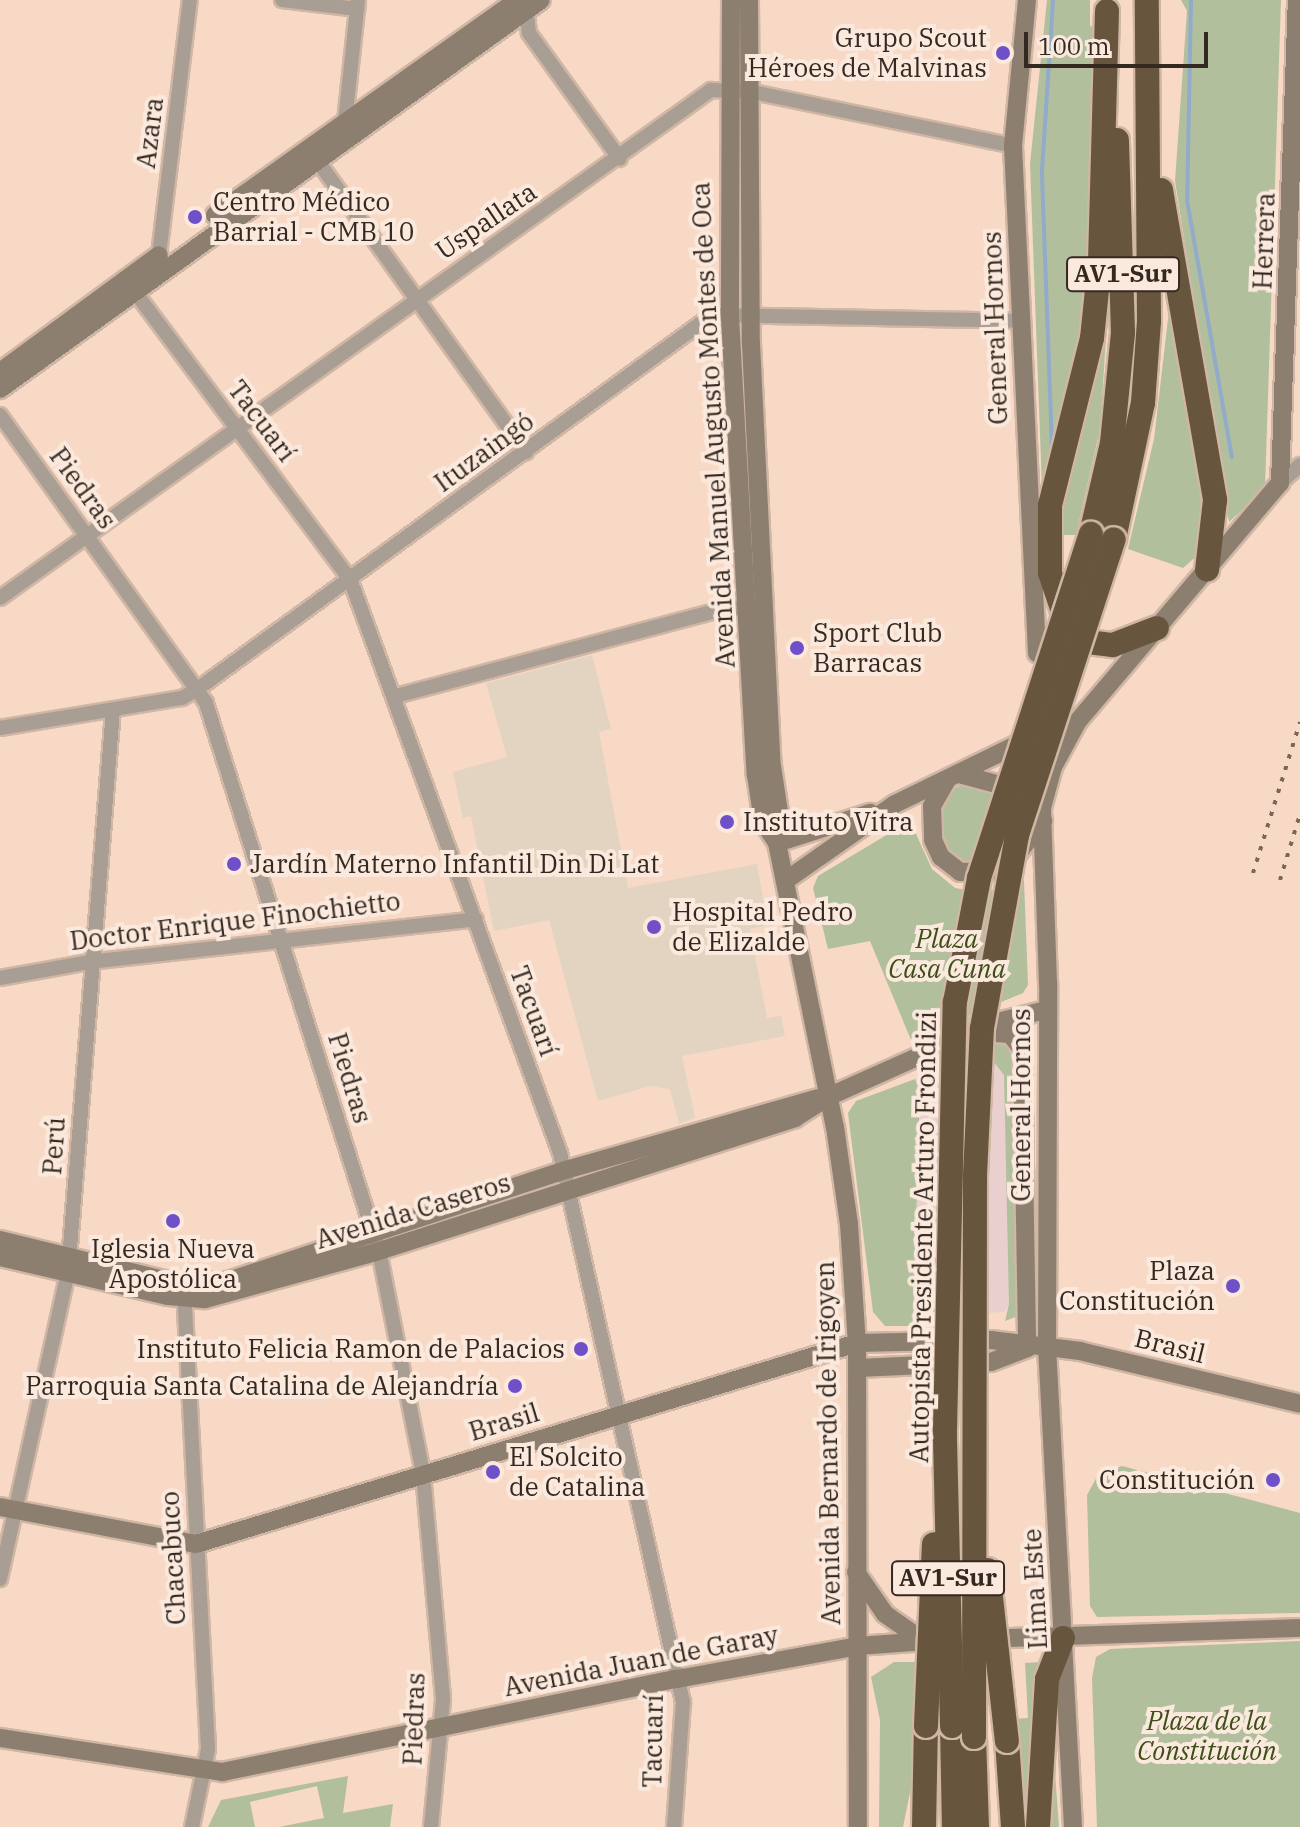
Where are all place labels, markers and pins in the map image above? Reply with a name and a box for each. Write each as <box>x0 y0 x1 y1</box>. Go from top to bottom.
place label: Grupo Scout Héroes de Malvinas <box>747 22 987 84</box>
marker: Grupo Scout Héroes de Malvinas <box>994 44 1012 62</box>
place label: Centro Médico Barrial - CMB 10 <box>213 186 414 248</box>
marker: Centro Médico Barrial - CMB 10 <box>184 206 206 228</box>
place label: Sport Club Barracas <box>813 617 942 678</box>
marker: Sport Club Barracas <box>788 639 806 657</box>
place label: Instituto Vitra <box>743 806 913 838</box>
marker: Instituto Vitra <box>718 813 736 831</box>
place label: Jardín Materno Infantil Din Di Lat <box>250 848 659 880</box>
marker: Jardín Materno Infantil Din Di Lat <box>225 855 243 873</box>
place label: Hospital Pedro de Elizalde <box>672 896 853 958</box>
marker: Hospital Pedro de Elizalde <box>643 916 665 938</box>
marker: Iglesia Nueva Apostólica <box>164 1212 182 1230</box>
place label: Iglesia Nueva Apostólica <box>91 1233 255 1294</box>
place label: Plaza Constitución <box>1059 1255 1215 1316</box>
marker: Plaza Constitución <box>1222 1275 1244 1297</box>
place label: Instituto Felicia Ramon de Palacios <box>137 1333 565 1365</box>
marker: Instituto Felicia Ramon de Palacios <box>572 1340 590 1358</box>
place label: Parroquia Santa Catalina de Alejandría <box>25 1370 499 1402</box>
marker: Parroquia Santa Catalina de Alejandría <box>506 1377 524 1395</box>
place label: El Solcito de Catalina <box>509 1441 645 1502</box>
marker: El Solcito de Catalina <box>484 1463 502 1481</box>
place label: Constitución <box>1099 1464 1255 1496</box>
marker: Constitución <box>1262 1469 1284 1491</box>

